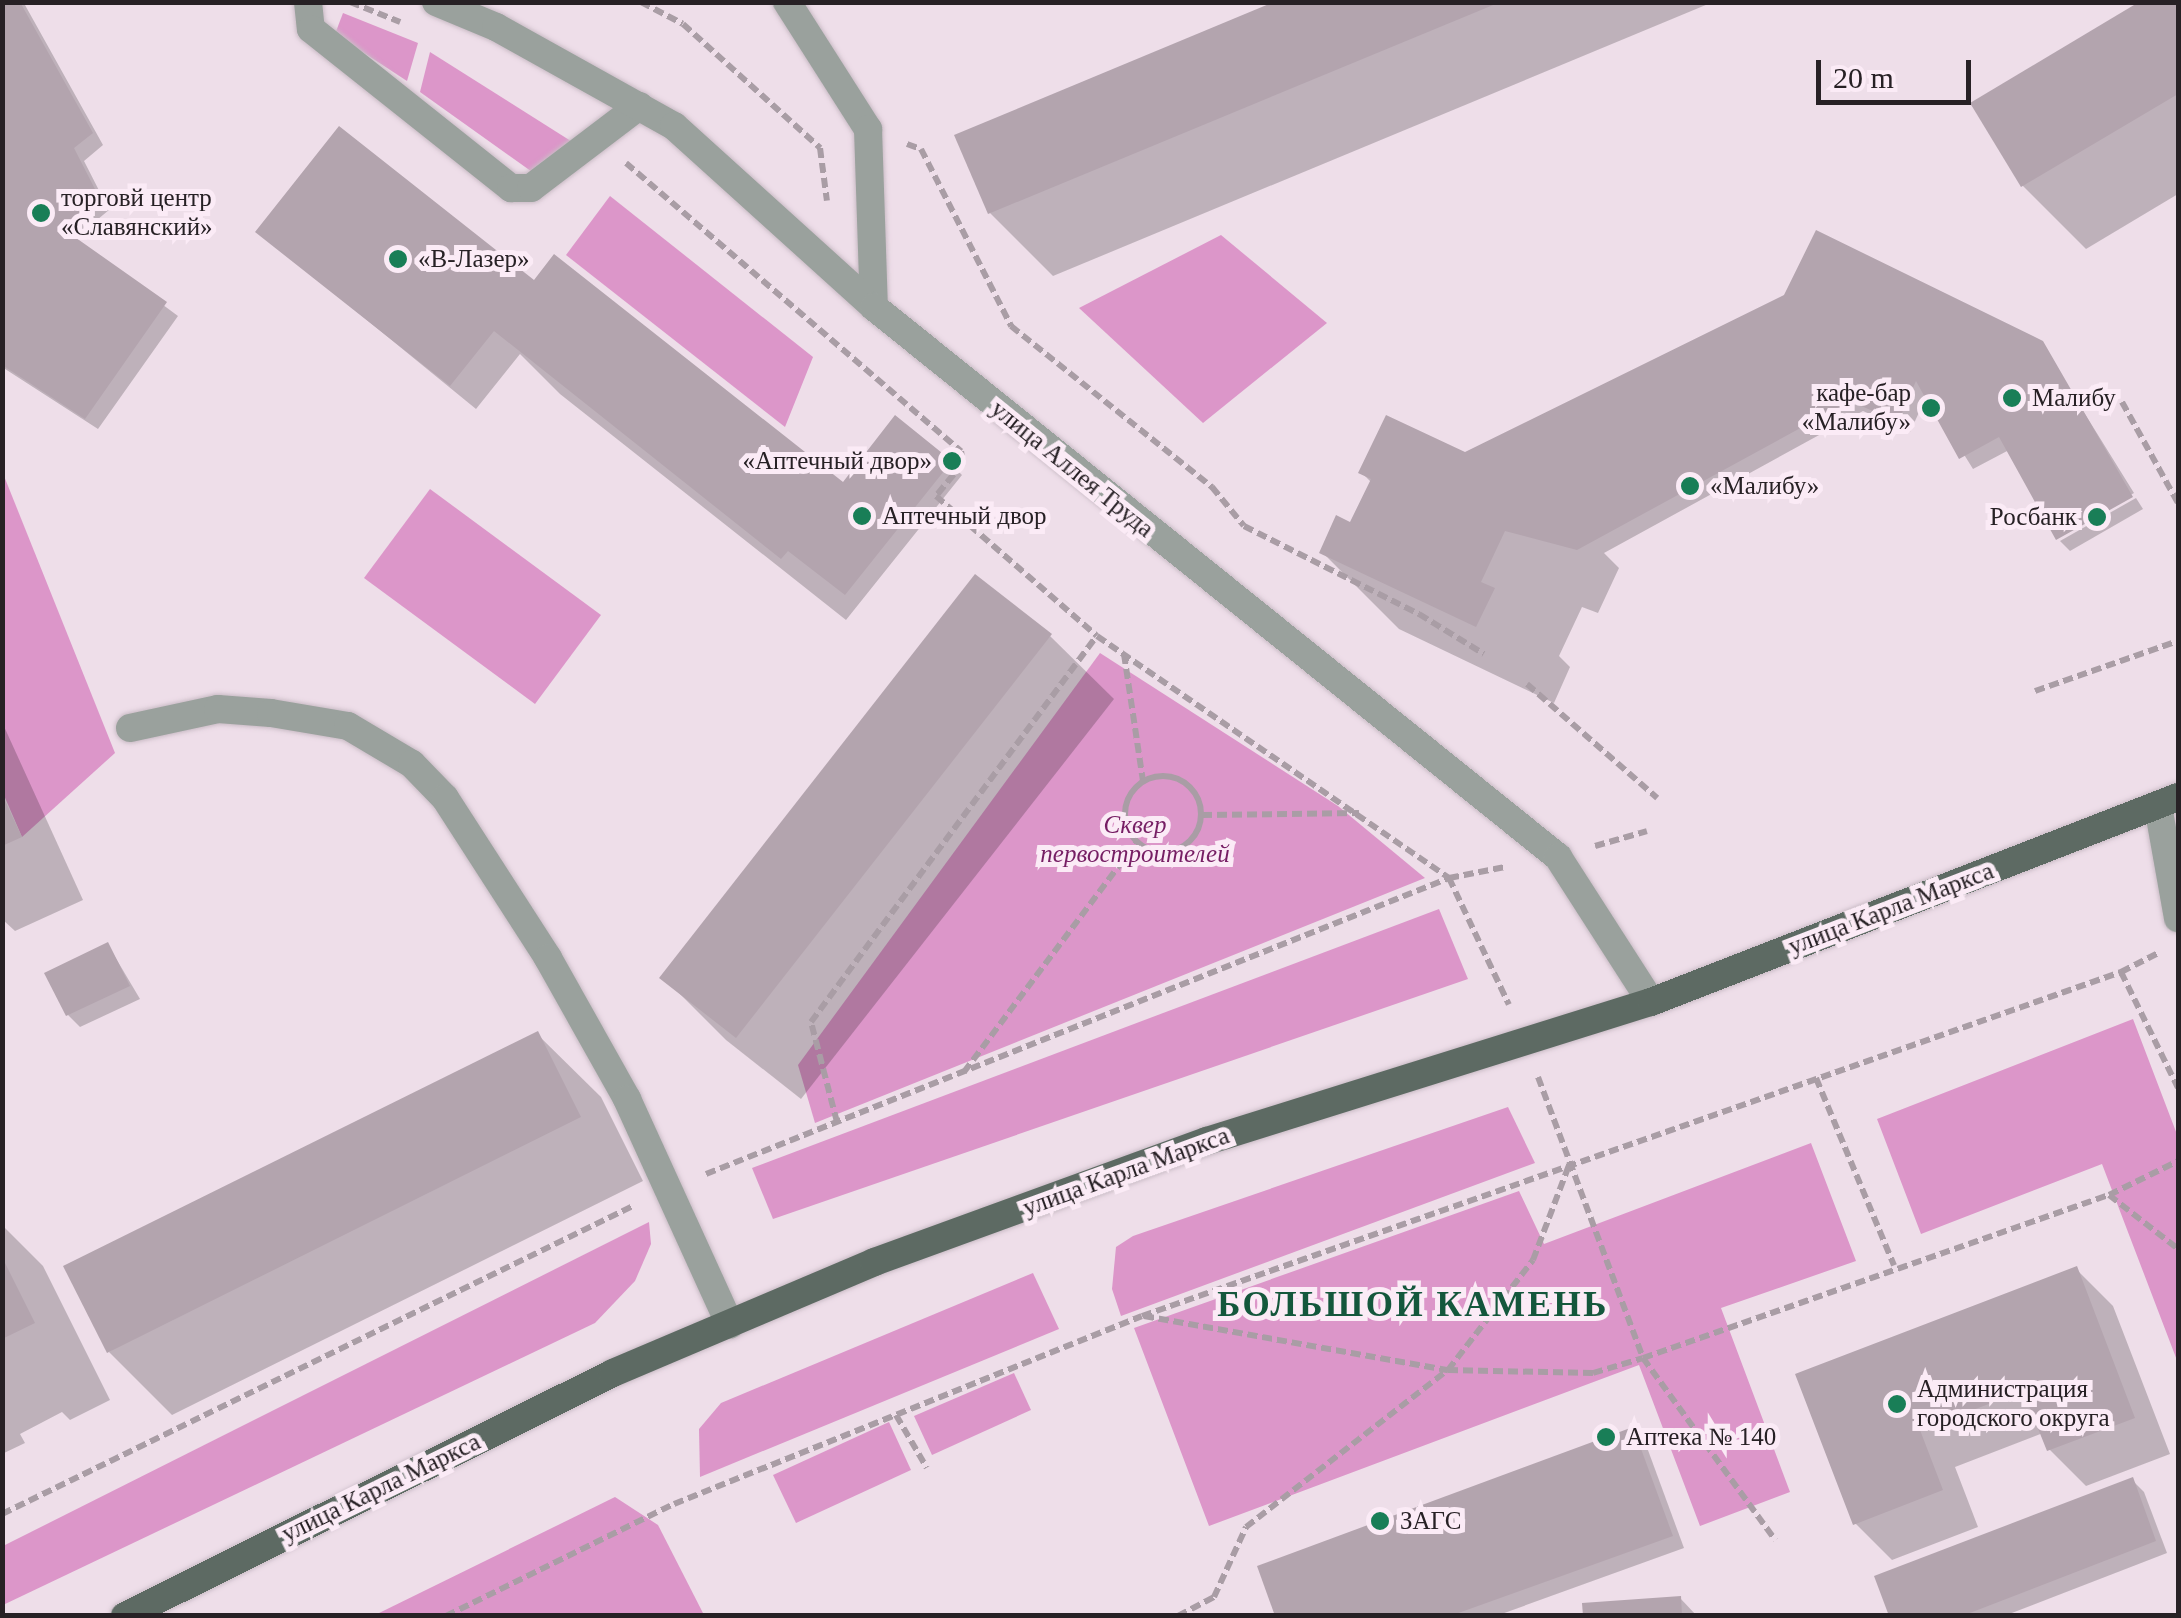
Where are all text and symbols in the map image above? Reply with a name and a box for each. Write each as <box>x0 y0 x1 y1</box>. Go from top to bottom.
scale bar <box>1821 40 1976 102</box>
text: 20 m <box>1833 61 1894 94</box>
place label: торговй центр «Славянский» <box>61 184 213 243</box>
marker: торговй центр «Славянский» <box>30 202 52 224</box>
place label: «В-Лазер» <box>418 244 530 274</box>
marker: «В-Лазер» <box>387 248 409 270</box>
place label: кафе-бар «Малибу» <box>1802 379 1911 438</box>
place label: Малибу <box>2032 383 2116 413</box>
marker: Малибу <box>2001 387 2023 409</box>
street label: улица Аллея Труда <box>984 394 1160 544</box>
marker: кафе-бар «Малибу» <box>1920 397 1942 419</box>
place label: «Аптечный двор» <box>742 446 932 476</box>
marker: «Аптечный двор» <box>941 450 963 472</box>
place label: «Малибу» <box>1710 471 1819 501</box>
marker: «Малибу» <box>1679 475 1701 497</box>
place label: Аптечный двор <box>882 501 1047 531</box>
place label: Росбанк <box>1990 502 2077 532</box>
marker: Аптечный двор <box>851 505 873 527</box>
marker: Росбанк <box>2086 506 2108 528</box>
park label: Сквер первостроителей <box>1040 811 1230 870</box>
street label: улица Карла Маркса <box>1784 856 1998 962</box>
street label: улица Карла Маркса <box>1019 1121 1233 1223</box>
district label: БОЛЬШОЙ КАМЕНЬ <box>1217 1284 1609 1326</box>
place label: Администрация городского округа <box>1917 1375 2110 1434</box>
marker: Администрация городского округа <box>1886 1393 1908 1415</box>
place label: Аптека № 140 <box>1626 1422 1776 1452</box>
marker: Аптека № 140 <box>1595 1426 1617 1448</box>
street label: улица Карла Маркса <box>277 1427 485 1549</box>
place label: ЗАГС <box>1400 1506 1461 1536</box>
marker: ЗАГС <box>1369 1510 1391 1532</box>

